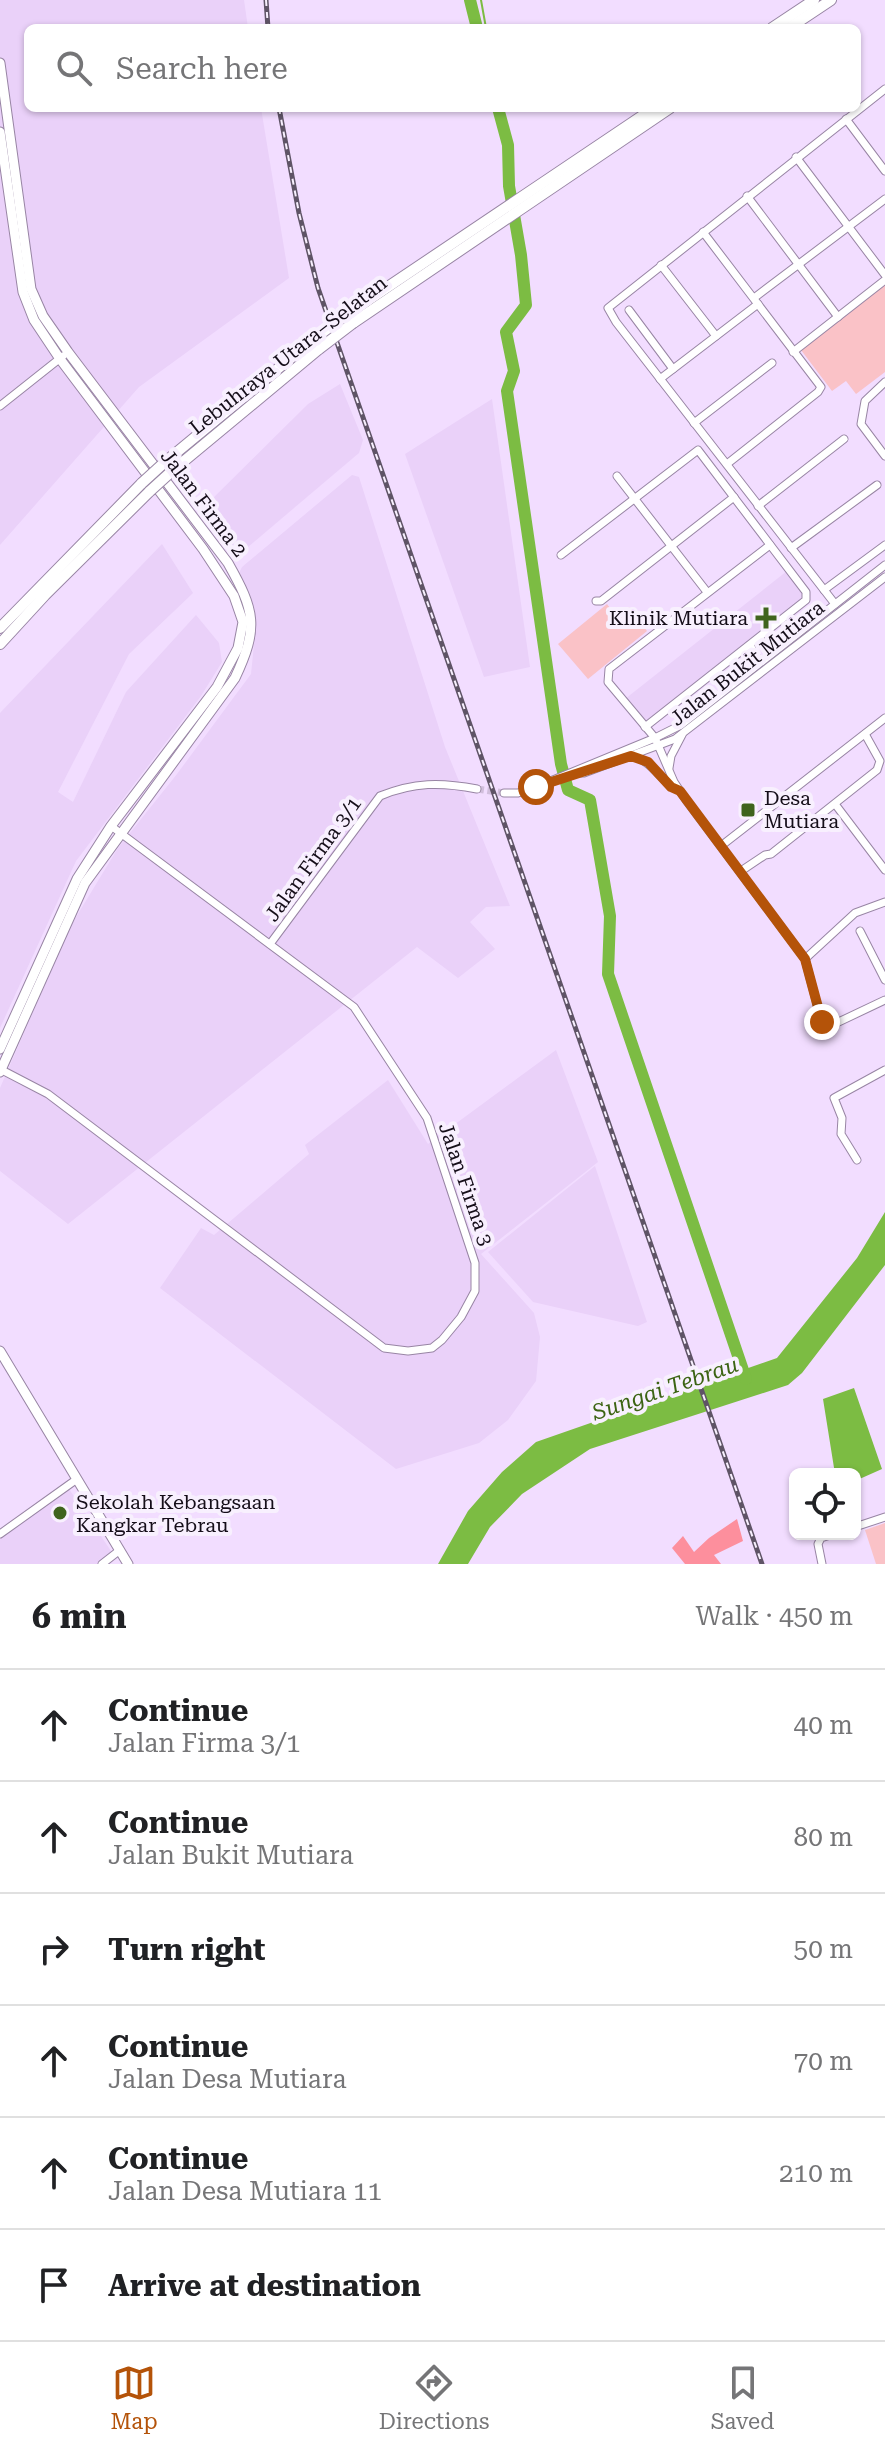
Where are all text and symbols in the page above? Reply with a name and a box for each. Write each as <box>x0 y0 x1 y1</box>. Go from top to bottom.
search box <box>24 24 861 112</box>
icon: search <box>52 46 96 90</box>
text: Search here <box>116 51 288 86</box>
street label: Lebuhraya Utara–Selatan <box>185 270 391 439</box>
street label: Jalan Firma 2 <box>156 444 252 562</box>
street label: Jalan Bukit Mutiara <box>665 595 829 731</box>
place label: Klinik Mutiara <box>609 606 748 630</box>
marker: Klinik Mutiara <box>755 607 777 629</box>
route start <box>518 769 554 805</box>
place label: Desa Mutiara <box>764 786 839 833</box>
street label: Jalan Firma 3/1 <box>260 792 366 926</box>
marker: Desa Mutiara <box>739 801 757 819</box>
route end <box>804 1004 840 1040</box>
street label: Jalan Firma 3 <box>434 1119 498 1249</box>
water label: Sungai Tebrau <box>588 1352 741 1426</box>
map controls <box>789 1468 861 1540</box>
button: locate <box>789 1468 861 1540</box>
place label: Sekolah Kebangsaan Kangkar Tebrau <box>76 1490 275 1537</box>
marker: Sekolah Kebangsaan Kangkar Tebrau <box>51 1504 69 1522</box>
text: 6 min <box>32 1596 127 1636</box>
text: Walk · 450 m <box>695 1601 853 1631</box>
text: Continue <box>108 1693 248 1728</box>
icon: ahead <box>32 1703 76 1747</box>
text: 40 m <box>794 1710 853 1740</box>
text: Jalan Firma 3/1 <box>108 1728 301 1758</box>
text: Continue <box>108 1805 248 1840</box>
icon: ahead <box>32 1815 76 1859</box>
text: 80 m <box>794 1822 853 1852</box>
text: Jalan Bukit Mutiara <box>108 1840 354 1870</box>
icon: right <box>32 1927 76 1971</box>
text: Turn right <box>108 1932 265 1967</box>
text: 50 m <box>794 1934 853 1964</box>
text: Continue <box>108 2029 248 2064</box>
icon: ahead <box>32 2039 76 2083</box>
text: 70 m <box>794 2046 853 2076</box>
text: Jalan Desa Mutiara <box>108 2064 346 2094</box>
text: Continue <box>108 2141 248 2176</box>
icon: ahead <box>32 2151 76 2195</box>
text: 210 m <box>779 2158 853 2188</box>
text: Jalan Desa Mutiara 11 <box>108 2176 382 2206</box>
icon: arrive <box>32 2263 76 2307</box>
text: Arrive at destination <box>108 2268 421 2303</box>
tab: Map <box>111 2361 158 2434</box>
tab: Directions <box>379 2361 489 2434</box>
tab: Saved <box>711 2361 774 2434</box>

